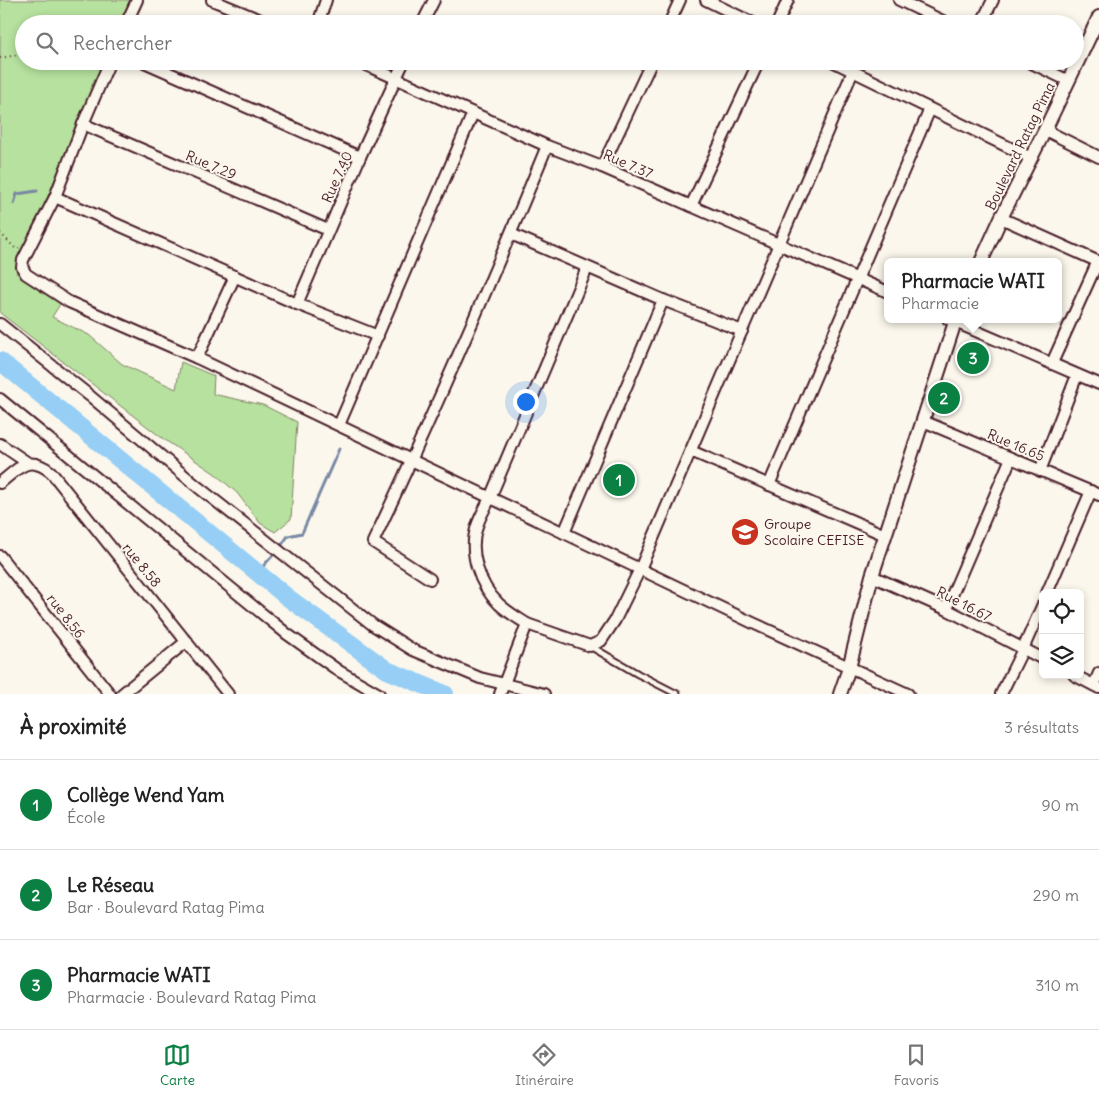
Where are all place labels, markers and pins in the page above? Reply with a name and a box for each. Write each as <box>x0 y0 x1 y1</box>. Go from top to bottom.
pin: 3 <box>957 339 989 377</box>
pin: 2 <box>928 379 960 417</box>
pin: 1 <box>603 461 635 499</box>
place label: Groupe Scolaire CEFISE <box>764 515 864 549</box>
school or university icon: Groupe Scolaire CEFISE <box>730 517 760 547</box>

